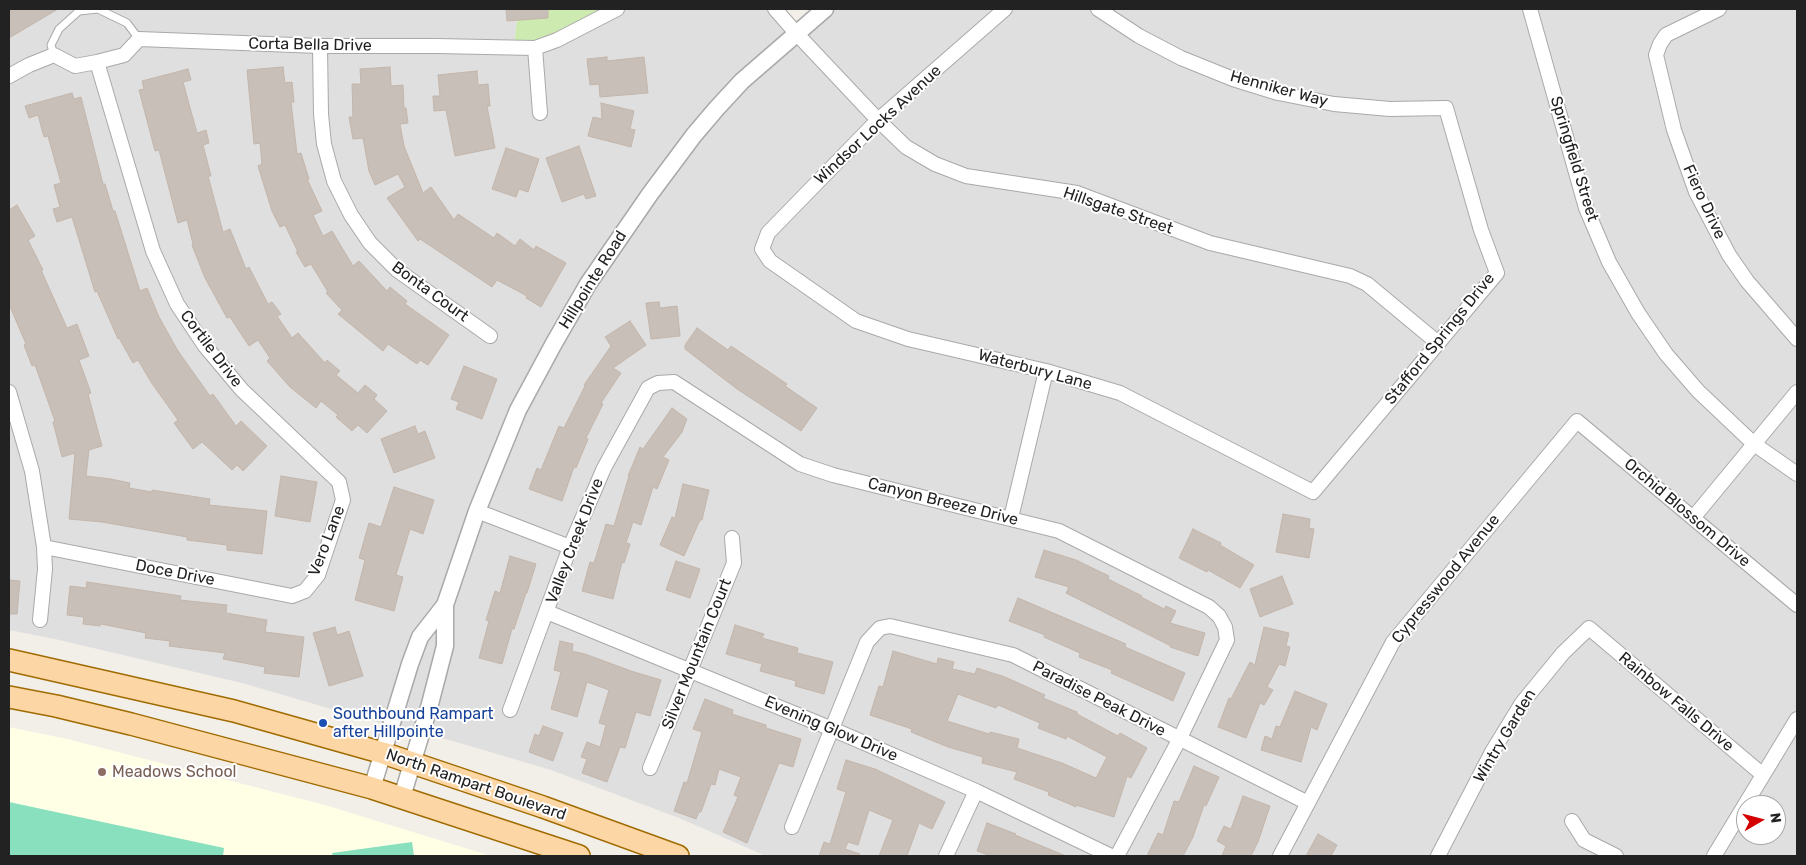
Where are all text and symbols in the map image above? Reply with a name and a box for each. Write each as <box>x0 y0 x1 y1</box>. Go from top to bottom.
street label: Corta Bella Drive <box>248 34 372 56</box>
street label: Windsor Locks Avenue <box>811 61 945 189</box>
street label: Henniker Way <box>1228 67 1330 111</box>
street label: Springfield Street <box>1546 94 1602 224</box>
street label: Fiero Drive <box>1678 162 1730 242</box>
street label: Hillsgate Street <box>1061 183 1175 239</box>
street label: Hillpointe Road <box>555 227 631 333</box>
street label: Bonta Court <box>388 258 472 326</box>
street label: Stafford Springs Drive <box>1381 269 1499 409</box>
street label: Cortile Drive <box>176 307 246 391</box>
street label: Waterbury Lane <box>976 346 1094 394</box>
street label: Orchid Blossom Drive <box>1620 455 1754 571</box>
street label: Canyon Breeze Drive <box>866 474 1020 530</box>
street label: Valley Creek Drive <box>542 476 608 606</box>
street label: Vero Lane <box>305 503 349 579</box>
street label: Cypresswood Avenue <box>1388 511 1504 647</box>
street label: Doce Drive <box>134 556 216 590</box>
street label: Silver Mountain Court <box>658 576 736 732</box>
street label: Rainbow Falls Drive <box>1615 648 1737 756</box>
street label: Paradise Peak Drive <box>1029 657 1169 741</box>
street label: Wintry Garden <box>1470 686 1540 786</box>
street label: Evening Glow Drive <box>762 692 900 766</box>
place label: Southbound Rampart after Hillpointe <box>333 704 493 742</box>
marker: Southbound Rampart after Hillpointe <box>317 717 329 729</box>
street label: North Rampart Boulevard <box>383 745 569 825</box>
place label: Meadows School <box>112 762 236 782</box>
marker: Meadows School <box>96 766 108 778</box>
north arrow <box>1736 795 1786 845</box>
text: N <box>1766 812 1784 824</box>

